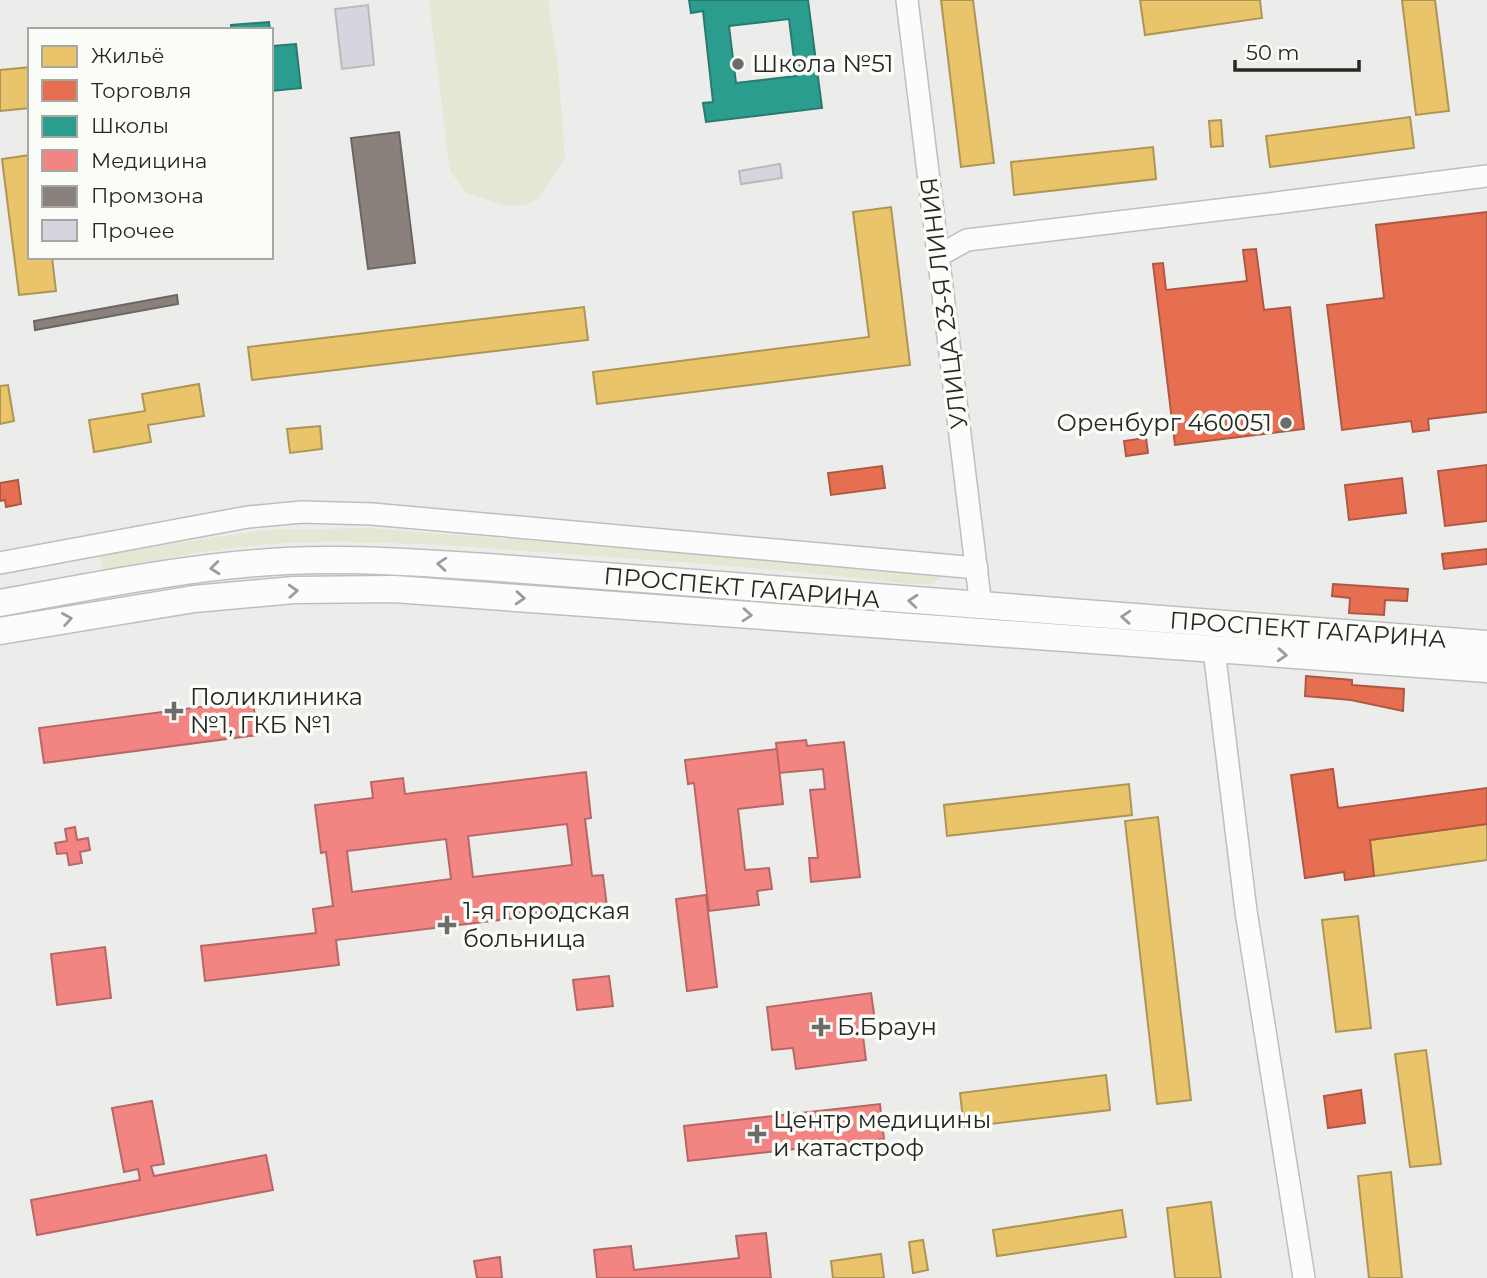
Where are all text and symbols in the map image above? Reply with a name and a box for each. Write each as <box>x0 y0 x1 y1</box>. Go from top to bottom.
legend <box>28 28 273 259</box>
scale bar <box>1235 28 1359 72</box>
text: 50 m <box>1246 40 1300 65</box>
text: Жильё <box>91 43 165 68</box>
place label: Школа №51 <box>752 49 893 78</box>
marker: Школа №51 <box>730 56 746 72</box>
text: Торговля <box>91 78 192 103</box>
text: Школы <box>91 113 169 138</box>
text: Медицина <box>91 148 207 173</box>
street label: УЛИЦА 23-Я ЛИНИЯ <box>914 176 973 431</box>
text: Промзона <box>91 183 204 208</box>
text: Прочее <box>91 218 175 243</box>
place label: Оренбург 460051 <box>1057 408 1272 437</box>
marker: Оренбург 460051 <box>1278 415 1294 431</box>
one-way arrow <box>437 557 448 572</box>
one-way arrow <box>210 560 221 575</box>
street label: ПРОСПЕКТ ГАГАРИНА <box>603 561 882 614</box>
one-way arrow <box>288 583 299 598</box>
one-way arrow <box>515 590 526 605</box>
one-way arrow <box>908 594 919 609</box>
street label: ПРОСПЕКТ ГАГАРИНА <box>1169 605 1448 654</box>
one-way arrow <box>742 607 753 622</box>
one-way arrow <box>1121 610 1132 625</box>
one-way arrow <box>61 612 73 627</box>
one-way arrow <box>1277 647 1288 662</box>
place label: Поликлиника №1, ГКБ №1 <box>190 682 363 739</box>
marker: Поликлиника №1, ГКБ №1 <box>164 701 184 721</box>
place label: 1-я городская больница <box>463 896 630 953</box>
marker: 1-я городская больница <box>437 915 457 935</box>
place label: Б.Браун <box>837 1012 937 1041</box>
marker: Б.Браун <box>811 1017 831 1037</box>
place label: Центр медицины и катастроф <box>773 1105 991 1162</box>
marker: Центр медицины и катастроф <box>747 1124 767 1144</box>

